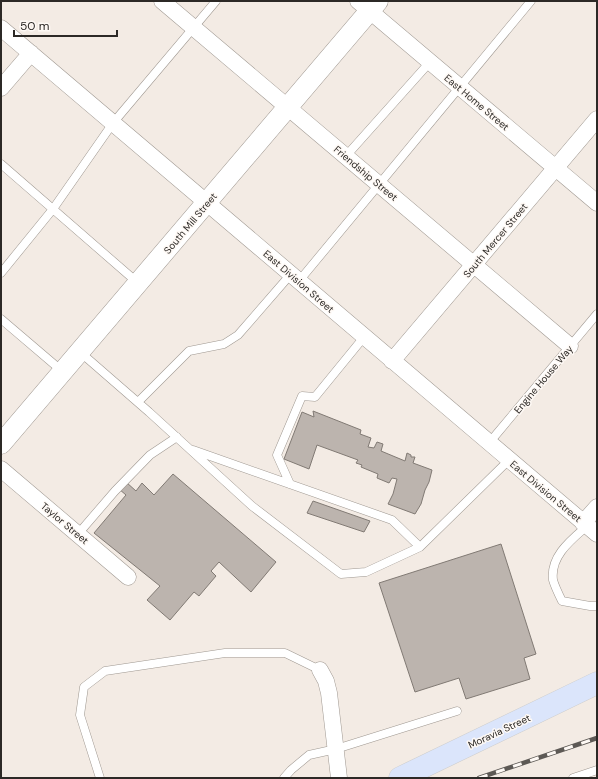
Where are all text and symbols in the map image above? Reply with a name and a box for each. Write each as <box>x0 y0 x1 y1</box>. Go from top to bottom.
scale bar <box>14 12 117 38</box>
text: 50 m <box>20 18 49 34</box>
street label: East Home Street <box>442 71 512 133</box>
street label: Friendship Street <box>331 143 400 204</box>
street label: South Mill Street <box>161 190 220 257</box>
street label: South Mercer Street <box>460 200 530 280</box>
street label: East Division Street <box>261 247 337 316</box>
street label: Engine House Way <box>511 342 576 416</box>
street label: East Division Street <box>507 458 584 525</box>
street label: Taylor Street <box>38 500 91 547</box>
street label: Moravia Street <box>466 711 533 752</box>

